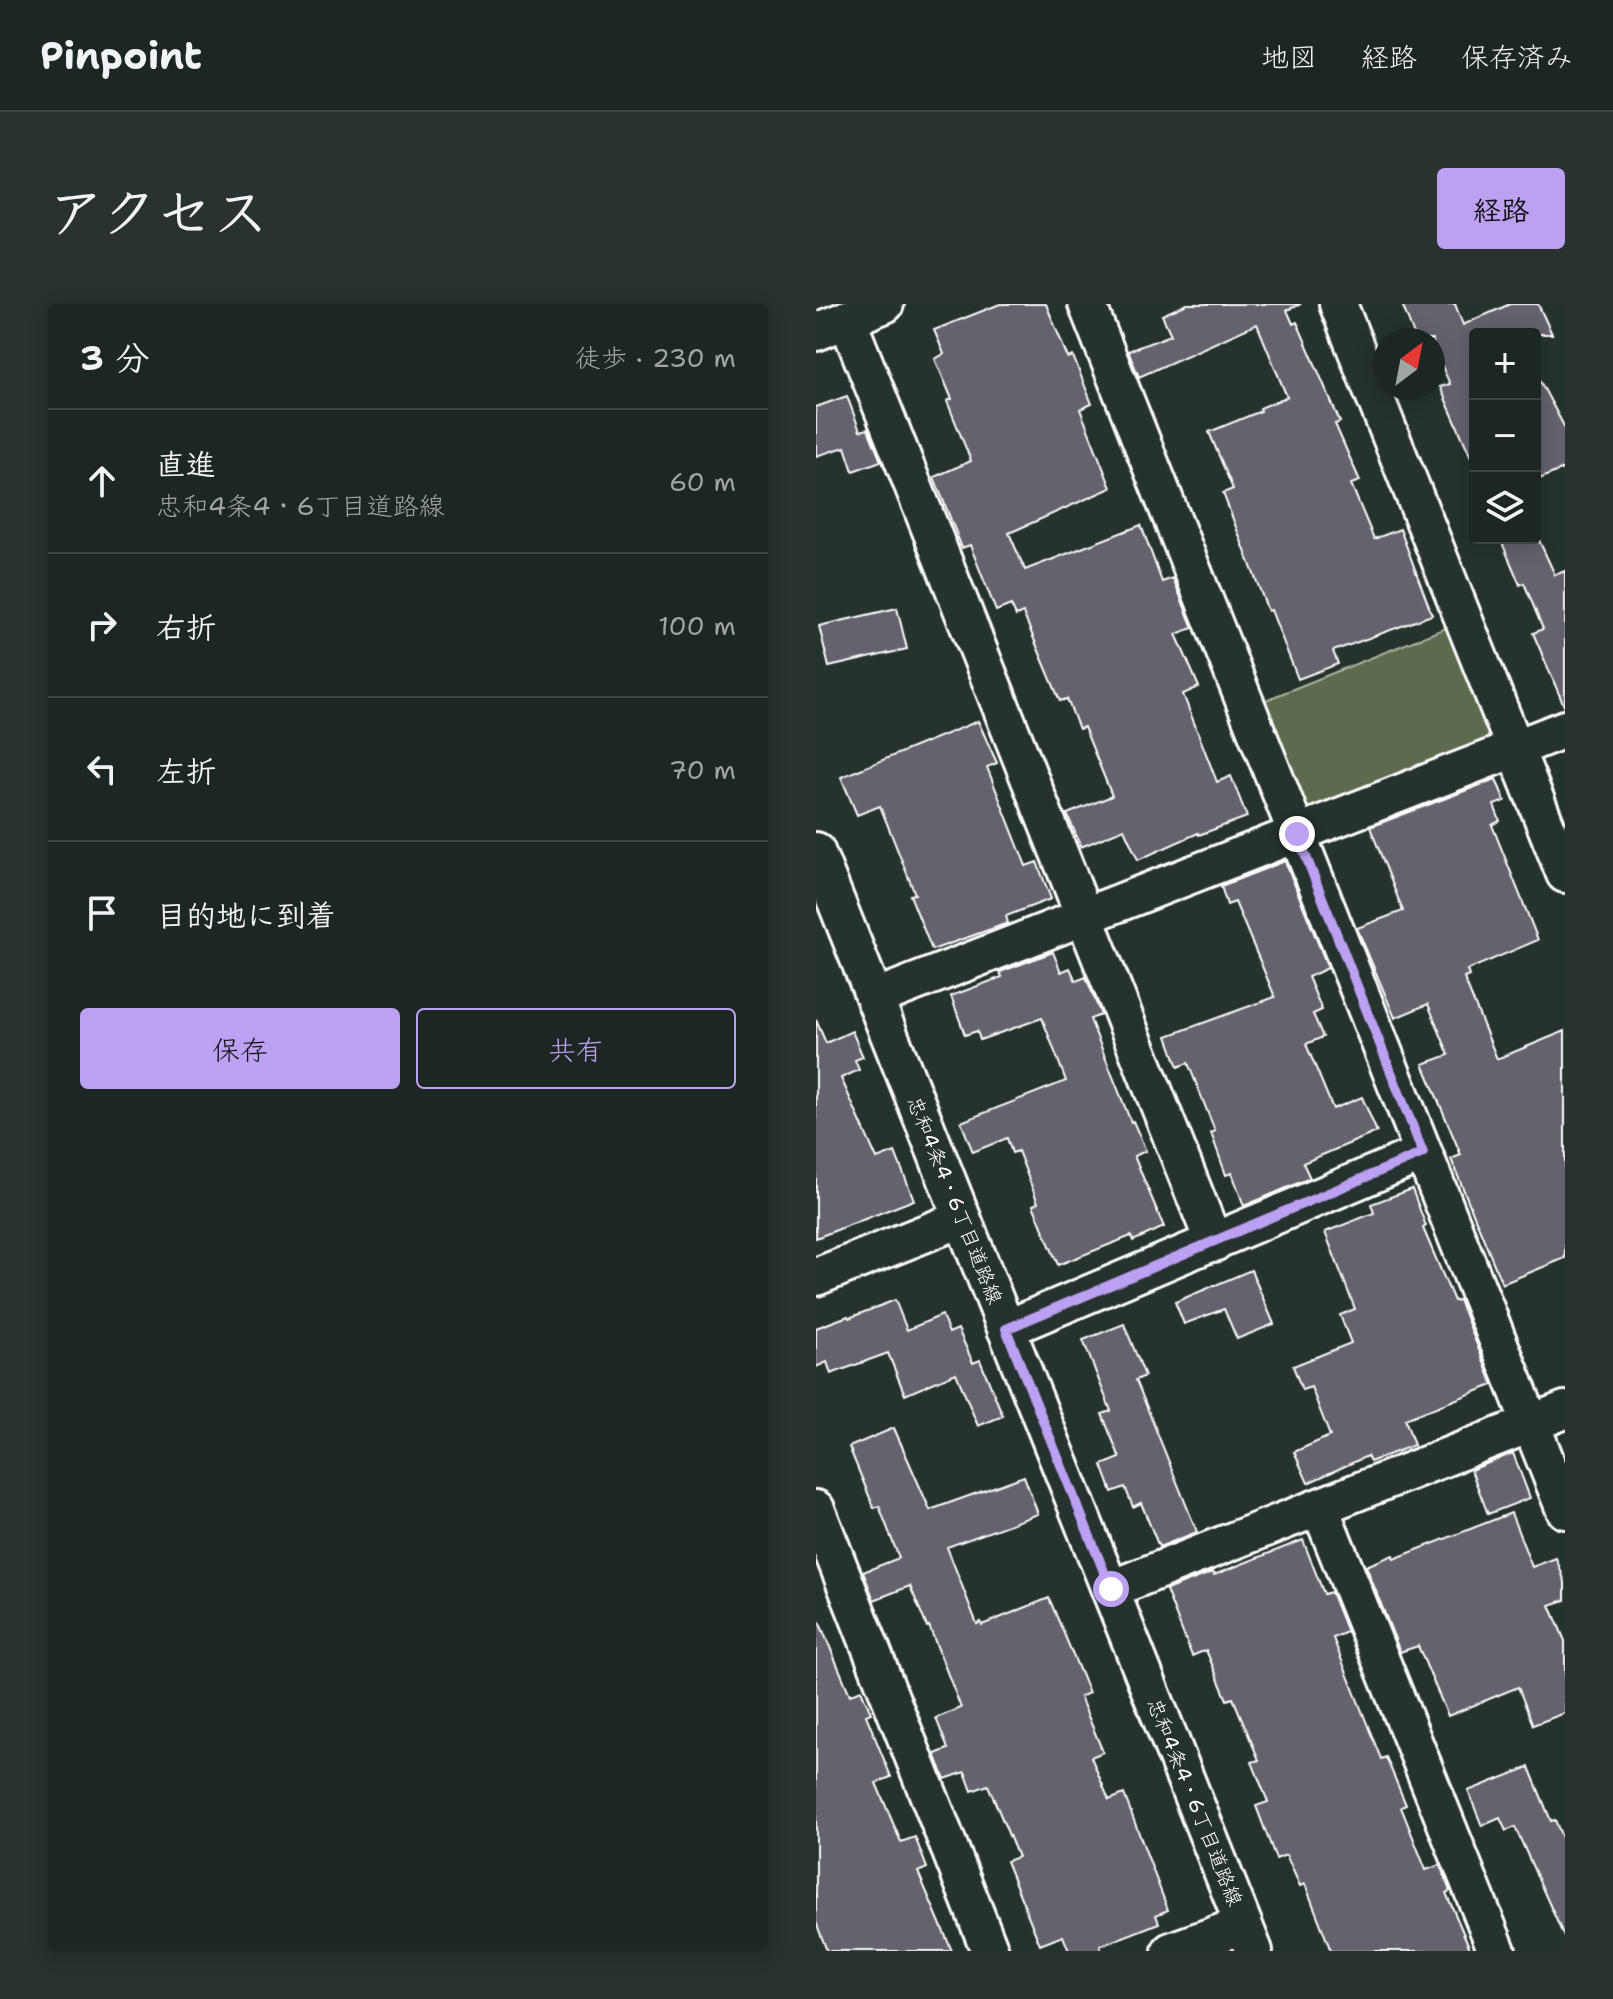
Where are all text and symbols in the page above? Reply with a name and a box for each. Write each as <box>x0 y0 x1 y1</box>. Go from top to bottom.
text: Pinpoint <box>40 30 202 81</box>
text: 地図 <box>1261 38 1317 76</box>
text: 経路 <box>1361 38 1417 76</box>
text: 保存済み <box>1461 38 1573 76</box>
button: 経路 <box>1437 168 1565 249</box>
text: アクセス <box>48 175 269 250</box>
north arrow <box>1373 328 1445 400</box>
map controls <box>1469 328 1541 544</box>
button: + <box>1469 328 1541 400</box>
text: 3 分 <box>80 335 150 381</box>
text: 徒歩 · 230 m <box>575 340 736 375</box>
button: − <box>1469 400 1541 472</box>
text: 直進 <box>156 444 216 485</box>
icon: ahead <box>80 459 124 503</box>
text: 60 m <box>669 464 736 499</box>
button: layers <box>1469 472 1541 544</box>
text: 忠和4条4・6丁目道路線 <box>156 488 445 523</box>
icon: right <box>80 603 124 647</box>
text: 右折 <box>156 607 216 648</box>
text: 100 m <box>658 608 736 643</box>
icon: left <box>80 747 124 791</box>
text: 左折 <box>156 751 216 792</box>
text: 70 m <box>669 752 736 787</box>
route end <box>1279 816 1315 852</box>
icon: arrive <box>80 891 124 935</box>
text: 目的地に到着 <box>156 895 336 936</box>
button: 保存 <box>80 1008 400 1089</box>
button: 共有 <box>416 1008 736 1089</box>
street label: 忠和4条4・6丁目道路線 <box>901 1092 1009 1308</box>
route start <box>1093 1571 1129 1607</box>
street label: 忠和4条4・6丁目道路線 <box>1141 1694 1249 1910</box>

